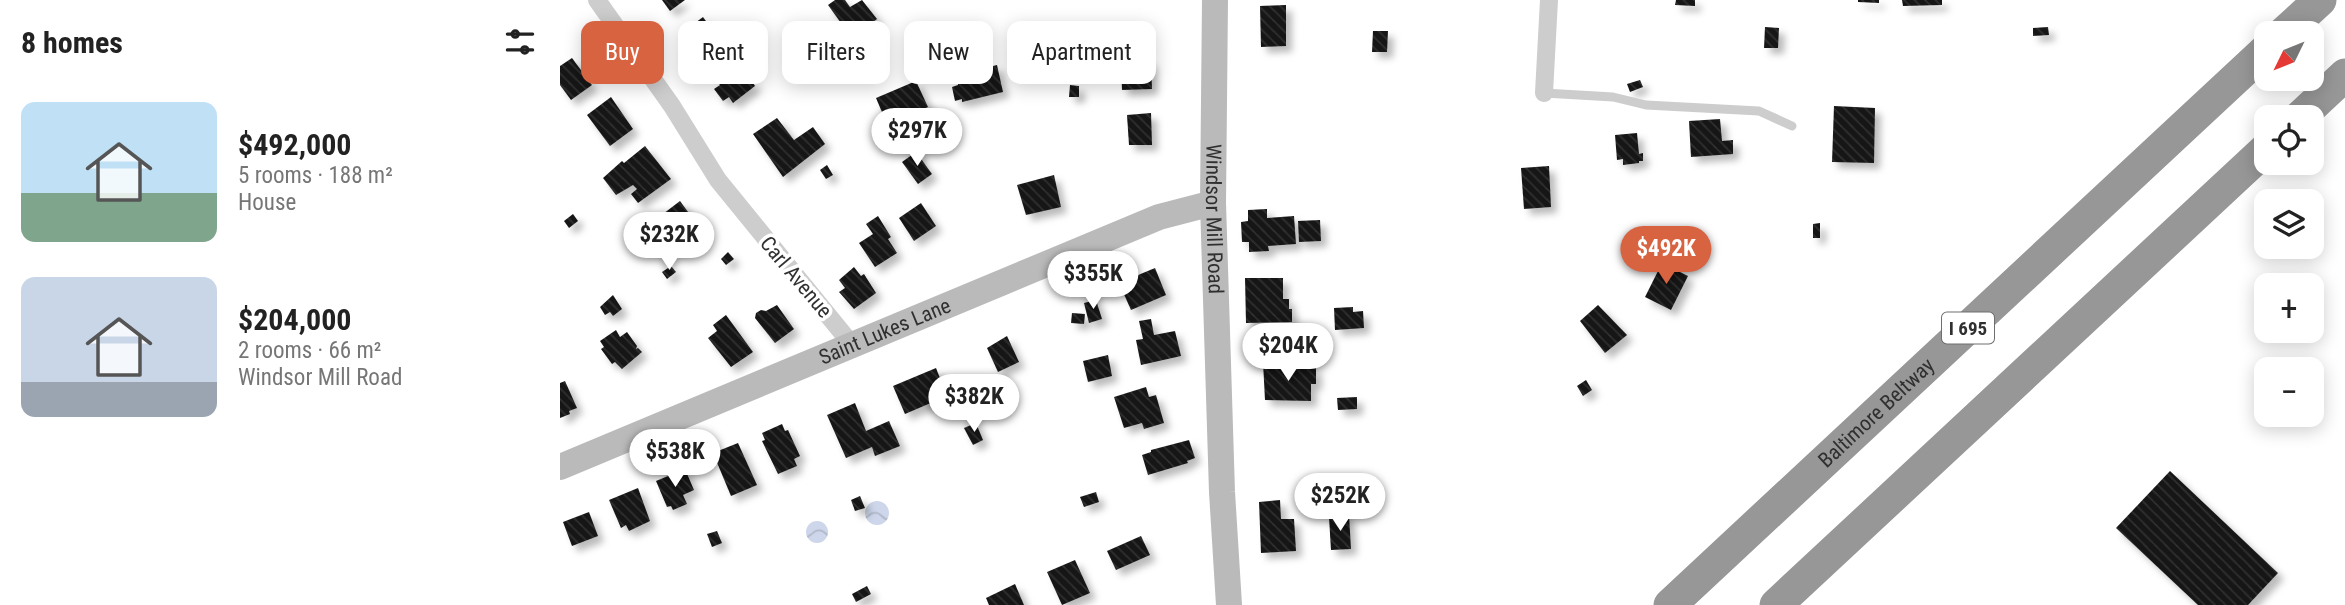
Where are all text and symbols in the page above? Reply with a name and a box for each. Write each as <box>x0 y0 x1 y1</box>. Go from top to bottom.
chip: Buy <box>581 21 664 84</box>
chip: Rent <box>678 21 768 84</box>
chip: Filters <box>782 21 890 84</box>
chip: New <box>904 21 993 84</box>
chip: Apartment <box>1007 21 1156 84</box>
north arrow <box>2254 21 2324 91</box>
map controls <box>2254 21 2324 427</box>
icon: filters <box>501 23 539 61</box>
text: 8 homes <box>21 25 123 60</box>
button: locate <box>2254 105 2324 175</box>
pin: $297K <box>868 108 966 168</box>
text: $297K <box>887 117 947 144</box>
text: $492,000 <box>238 127 351 162</box>
icon: home <box>77 130 161 214</box>
street label: Windsor Mill Road <box>1201 144 1228 294</box>
text: 5 rooms · 188 m² <box>238 162 393 189</box>
text: House <box>238 189 296 216</box>
button: layers <box>2254 189 2324 259</box>
pin: $232K <box>620 212 718 272</box>
text: $232K <box>639 221 699 248</box>
pin: $492K <box>1617 226 1715 286</box>
street label: Carl Avenue <box>755 232 837 323</box>
text: $492K <box>1636 235 1696 262</box>
pin: $355K <box>1044 252 1142 311</box>
text: $355K <box>1063 260 1123 287</box>
button: + <box>2254 273 2324 343</box>
street label: Saint Lukes Lane <box>815 293 954 370</box>
text: $204,000 <box>238 302 351 337</box>
icon: home <box>77 305 161 389</box>
road number: I 695 <box>1942 312 1994 344</box>
pin: $204K <box>1239 324 1337 383</box>
text: $204K <box>1258 332 1318 359</box>
text: 2 rooms · 66 m² <box>238 337 381 364</box>
street label: Baltimore Beltway <box>1814 353 1939 472</box>
button: − <box>2254 357 2324 427</box>
text: Windsor Mill Road <box>238 364 402 391</box>
pin: $382K <box>925 374 1023 434</box>
text: $382K <box>944 383 1004 410</box>
pin: $538K <box>626 430 724 489</box>
text: $538K <box>645 438 705 465</box>
pin: $252K <box>1291 474 1389 533</box>
text: $252K <box>1310 482 1370 509</box>

